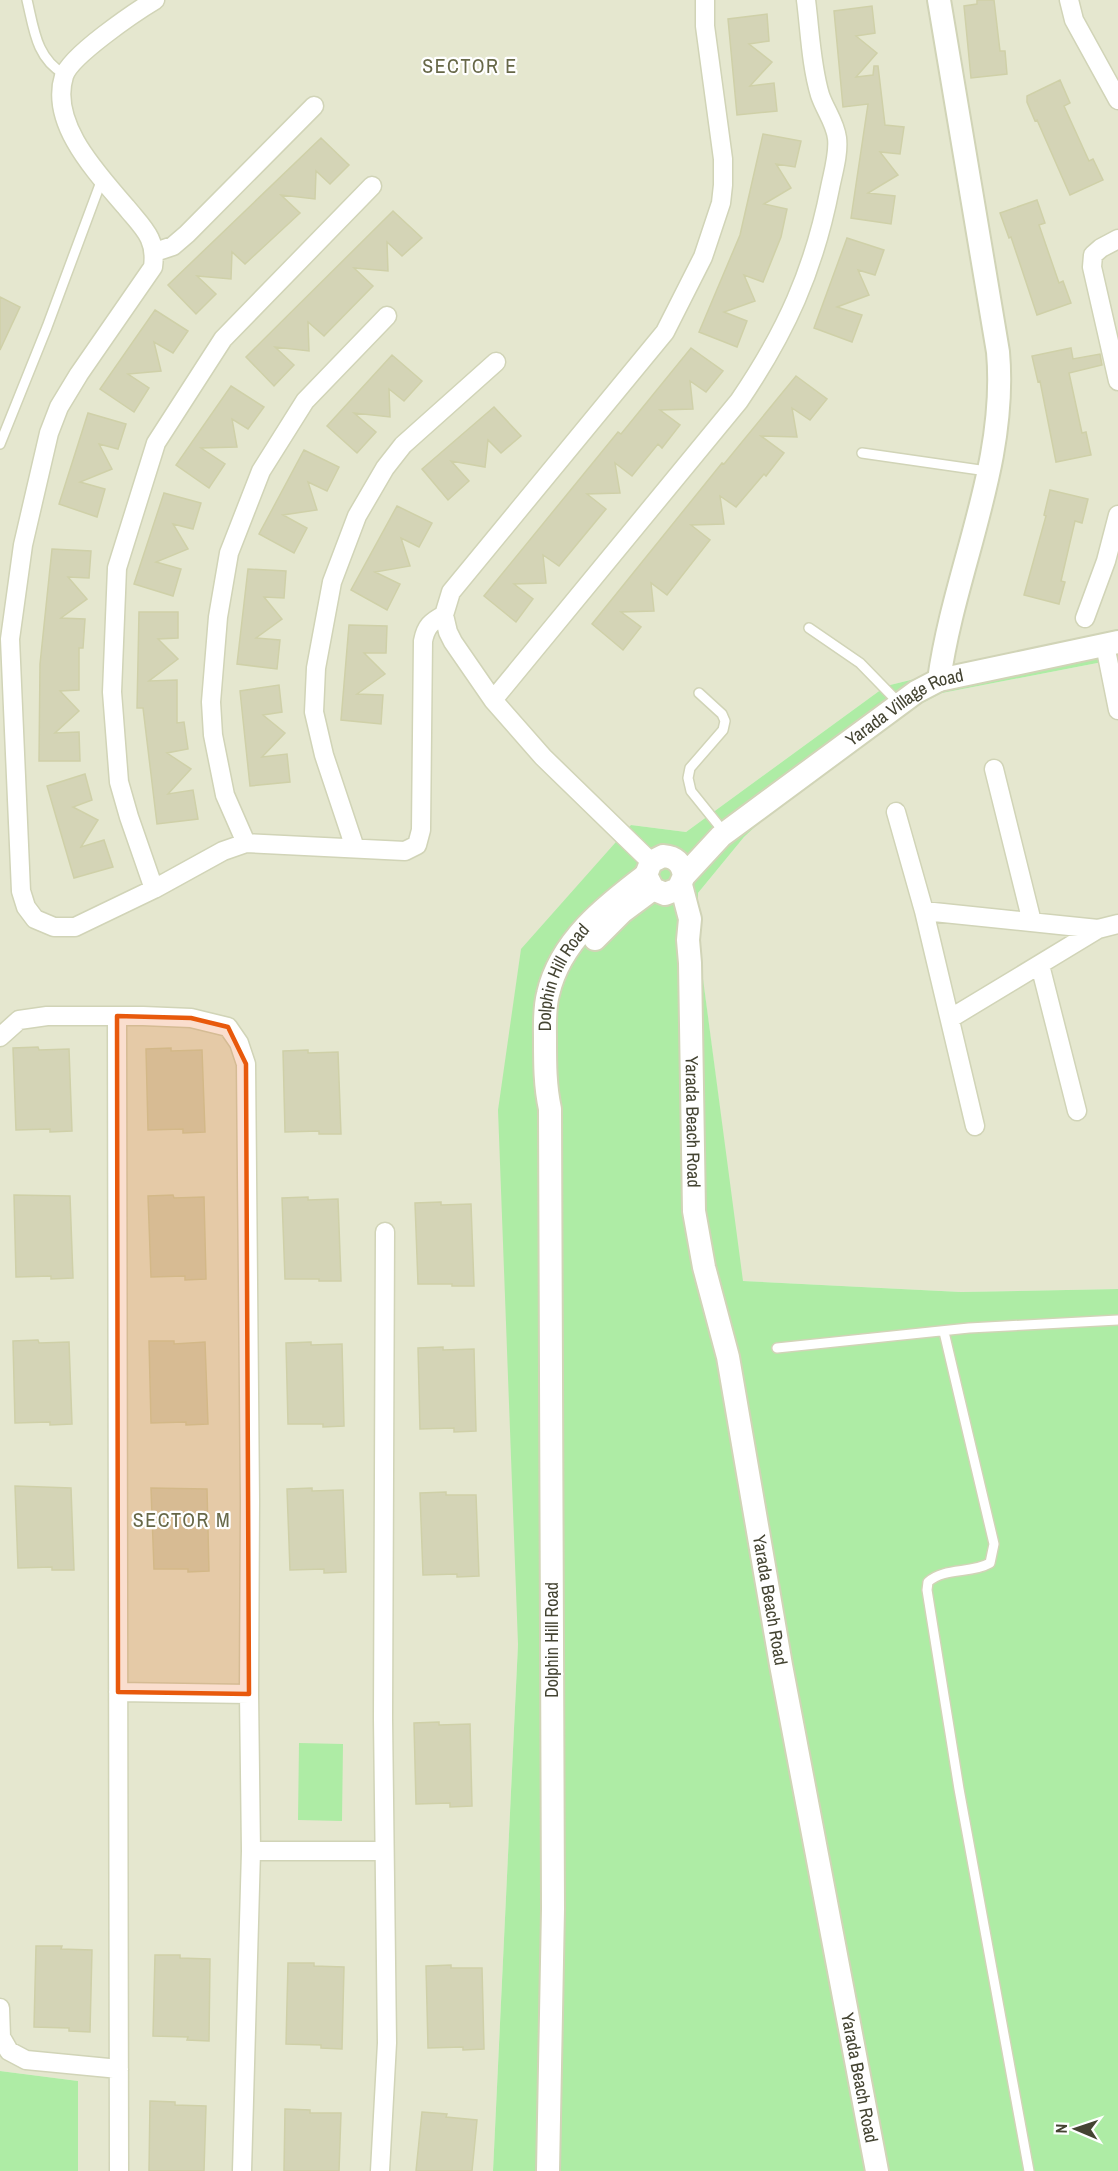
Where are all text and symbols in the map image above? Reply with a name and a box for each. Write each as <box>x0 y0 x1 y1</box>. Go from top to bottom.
district label: SECTOR E <box>422 52 518 79</box>
street label: Yarada Village Road <box>840 662 965 752</box>
street label: Dolphin Hill Road <box>532 918 595 1031</box>
street label: Yarada Beach Road <box>679 1055 707 1188</box>
district label: SECTOR M <box>133 1506 231 1533</box>
street label: Yarada Beach Road <box>747 1533 794 1667</box>
street label: Dolphin Hill Road <box>539 1582 564 1698</box>
street label: Yarada Beach Road <box>835 2010 884 2145</box>
north arrow <box>1046 2099 1106 2159</box>
text: N <box>1050 2123 1072 2134</box>

